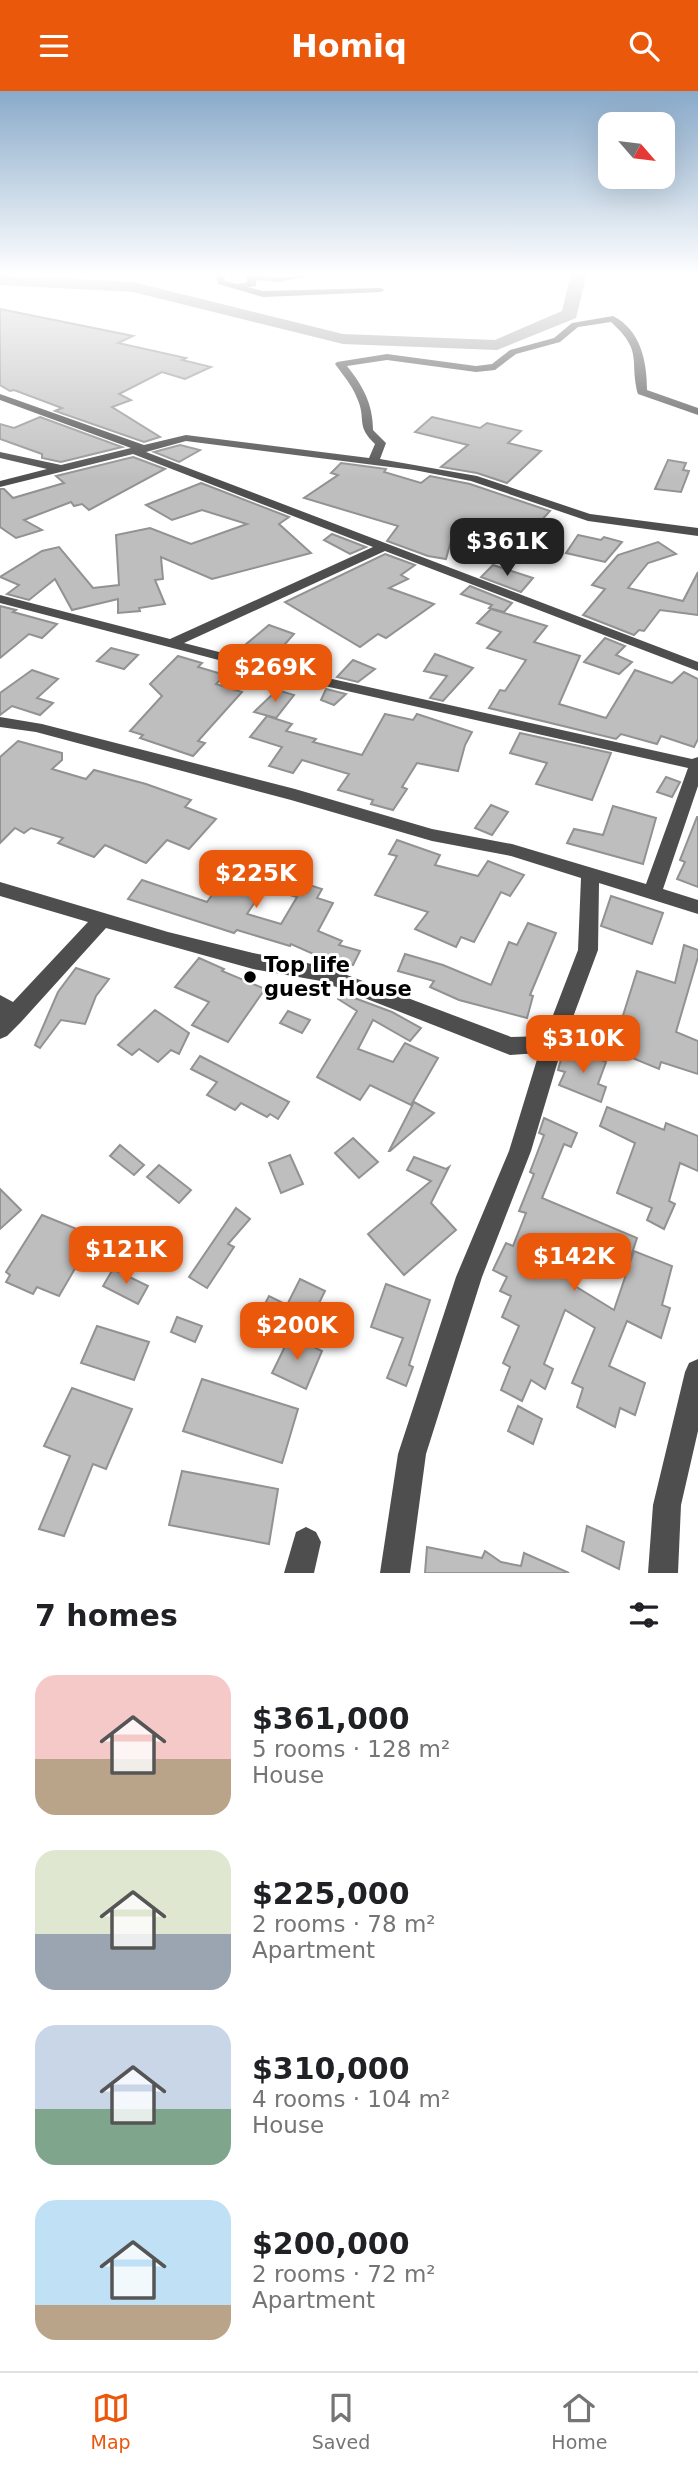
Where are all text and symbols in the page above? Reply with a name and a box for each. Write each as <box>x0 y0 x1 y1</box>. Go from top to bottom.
icon: menu <box>35 27 73 65</box>
text: Homiq <box>291 27 407 65</box>
icon: search <box>625 27 663 65</box>
north arrow <box>598 112 676 189</box>
map controls <box>598 112 675 189</box>
pin: $361K <box>458 519 556 578</box>
text: $361K <box>466 528 548 554</box>
pin: $269K <box>226 645 324 704</box>
text: $269K <box>234 654 316 680</box>
pin: $225K <box>207 851 305 910</box>
text: $225K <box>215 860 297 886</box>
place label: Top life guest House <box>264 953 412 1001</box>
marker: Top life guest House <box>242 969 258 985</box>
pin: $310K <box>534 1016 632 1075</box>
text: $310K <box>542 1025 624 1051</box>
pin: $121K <box>77 1227 175 1286</box>
pin: $142K <box>525 1233 623 1293</box>
text: $121K <box>85 1236 167 1262</box>
text: $142K <box>533 1243 615 1269</box>
pin: $200K <box>248 1303 346 1362</box>
text: $200K <box>256 1312 338 1338</box>
icon: filters <box>625 1596 663 1634</box>
text: 7 homes <box>35 1598 178 1633</box>
text: $361,000 <box>252 1701 410 1736</box>
icon: home <box>91 1703 175 1787</box>
text: 5 rooms · 128 m² <box>252 1736 450 1762</box>
text: House <box>252 1762 324 1788</box>
text: $225,000 <box>252 1876 410 1911</box>
icon: home <box>91 1878 175 1962</box>
text: 2 rooms · 78 m² <box>252 1911 436 1937</box>
text: Apartment <box>252 1937 375 1963</box>
text: $310,000 <box>252 2051 410 2086</box>
icon: home <box>91 2053 175 2137</box>
text: 4 rooms · 104 m² <box>252 2086 450 2112</box>
text: House <box>252 2112 324 2138</box>
text: $200,000 <box>252 2226 410 2261</box>
icon: home <box>91 2228 175 2312</box>
text: 2 rooms · 72 m² <box>252 2261 436 2287</box>
text: Apartment <box>252 2287 375 2313</box>
tab: Map <box>91 2389 131 2453</box>
tab: Saved <box>312 2389 370 2453</box>
tab: Home <box>551 2389 607 2453</box>

